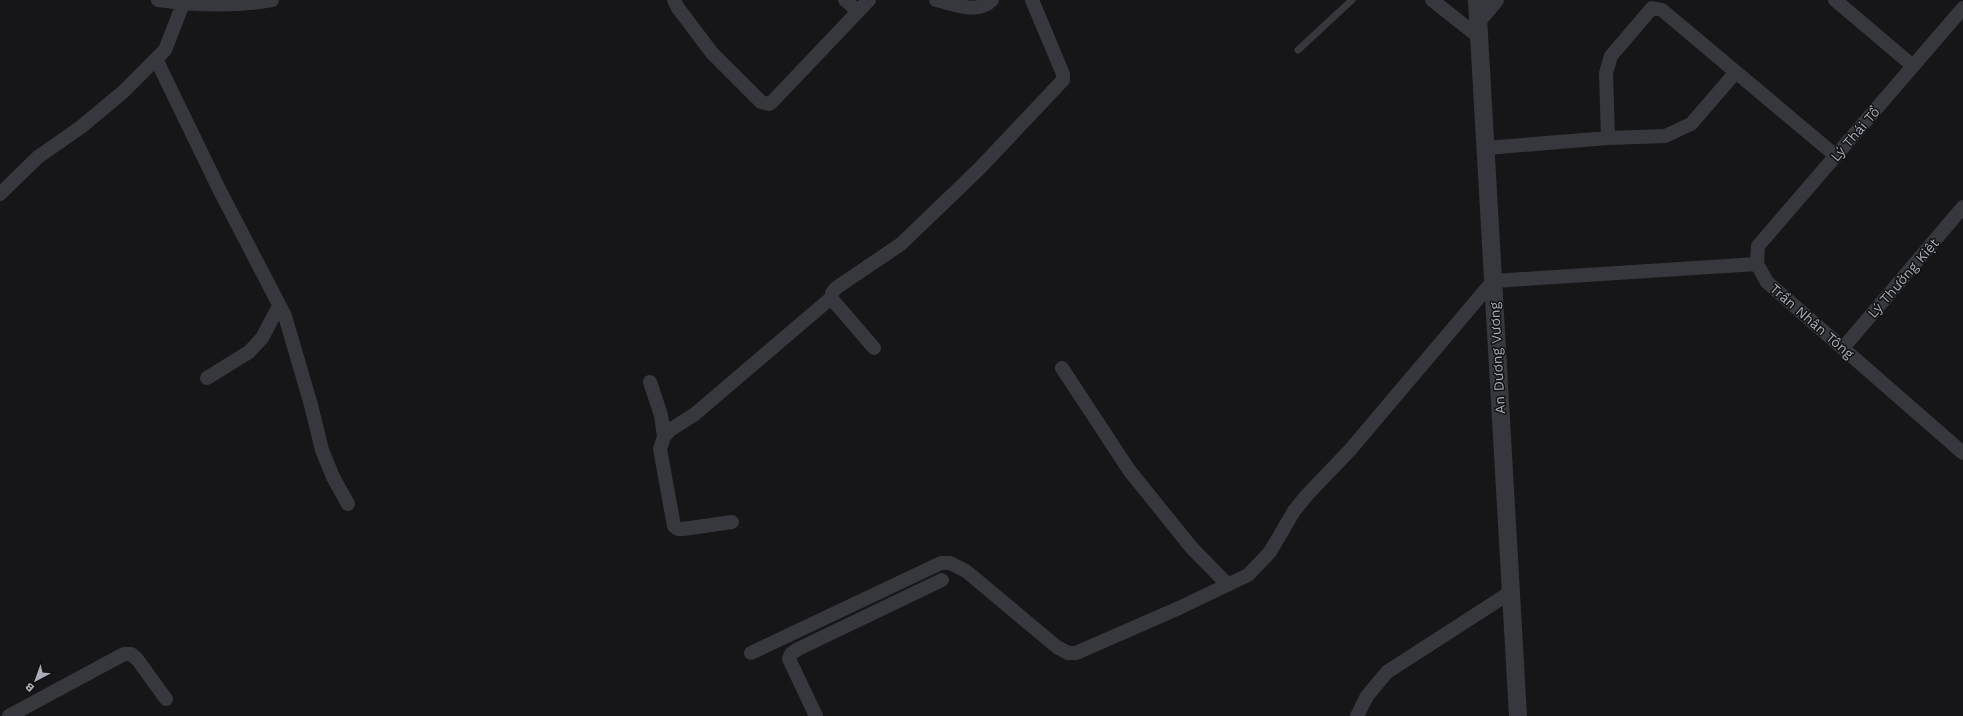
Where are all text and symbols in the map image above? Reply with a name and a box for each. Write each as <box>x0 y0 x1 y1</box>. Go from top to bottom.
street label: Lý Thái Tổ <box>1827 104 1883 164</box>
street label: Lý Thường Kiệt <box>1864 235 1942 321</box>
street label: Trần Nhân Tông <box>1767 280 1858 362</box>
street label: An Dương Vương <box>1486 301 1508 414</box>
north arrow <box>16 660 56 700</box>
text: B <box>22 679 37 695</box>

